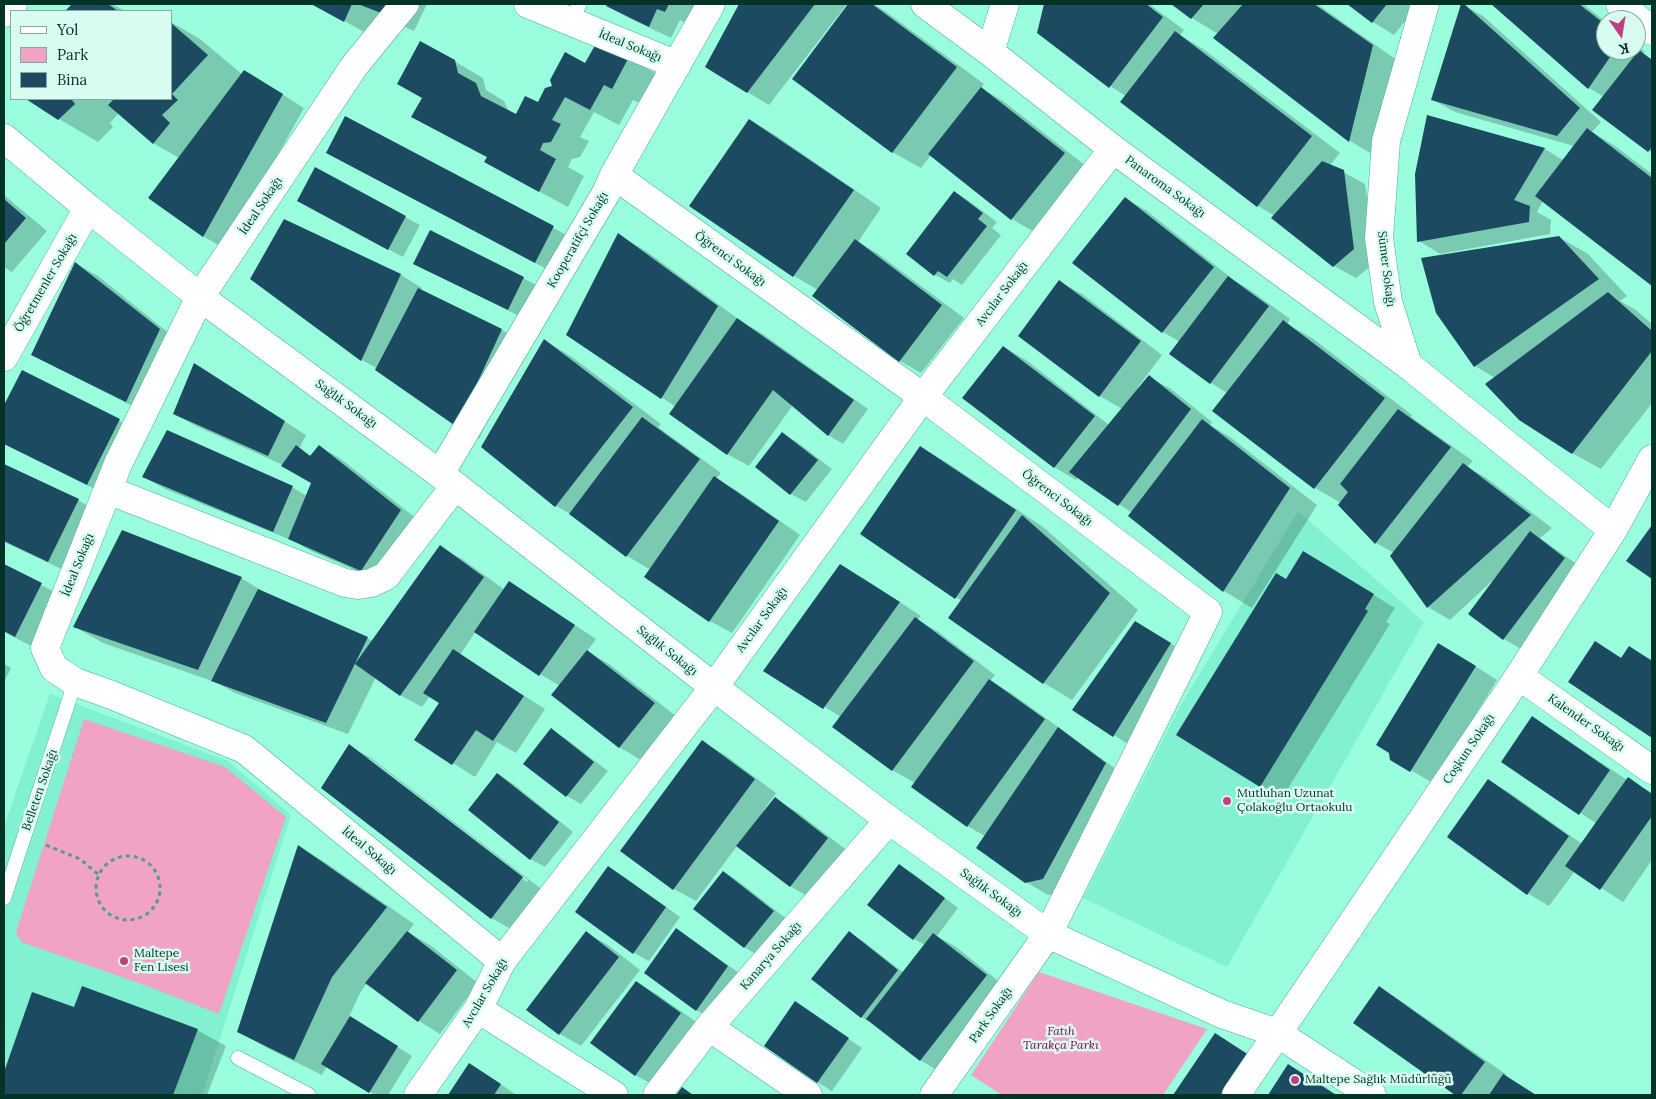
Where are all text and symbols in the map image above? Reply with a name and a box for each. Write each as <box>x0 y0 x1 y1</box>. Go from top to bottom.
legend <box>10 10 172 100</box>
north arrow <box>1596 10 1646 60</box>
text: Yol <box>57 20 78 39</box>
street label: İdeal Sokağı <box>596 27 664 65</box>
text: K <box>1617 39 1631 59</box>
text: Park <box>57 45 88 64</box>
text: Bina <box>57 70 87 89</box>
street label: Panaroma Sokağı <box>1122 153 1208 221</box>
street label: İdeal Sokağı <box>236 174 286 238</box>
street label: Kooperatifçi Sokağı <box>545 189 611 291</box>
street label: Öğrenci Sokağı <box>692 228 768 290</box>
street label: Sümer Sokağı <box>1374 230 1398 308</box>
street label: Öğretmenler Sokağı <box>12 231 80 335</box>
street label: Avcılar Sokağı <box>973 259 1031 329</box>
street label: Sağlık Sokağı <box>312 377 380 431</box>
street label: Öğrenci Sokağı <box>1019 467 1095 529</box>
street label: İdeal Sokağı <box>59 531 97 599</box>
street label: Avcılar Sokağı <box>733 584 791 656</box>
street label: Sağlık Sokağı <box>634 623 700 679</box>
street label: Kalender Sokağı <box>1545 691 1627 755</box>
street label: Coşkun Sokağı <box>1440 711 1498 787</box>
street label: Belleten Sokağı <box>19 747 61 833</box>
place label: Mutluhan Uzunat Çolakoğlu Ortaokulu <box>1237 787 1352 815</box>
marker: Mutluhan Uzunat Çolakoğlu Ortaokulu <box>1221 795 1233 807</box>
street label: İdeal Sokağı <box>339 824 399 878</box>
street label: Sağlık Sokağı <box>957 866 1025 920</box>
street label: Kanarya Sokağı <box>737 919 805 993</box>
place label: Maltepe Fen Lisesi <box>134 947 189 975</box>
marker: Maltepe Fen Lisesi <box>118 955 130 967</box>
street label: Avcılar Sokağı <box>459 956 511 1030</box>
street label: Park Sokağı <box>966 984 1016 1046</box>
park label: Fatıh Tarakça Parkı <box>1023 1025 1099 1053</box>
place label: Maltepe Sağlık Müdürlüğü <box>1305 1073 1451 1087</box>
marker: Maltepe Sağlık Müdürlüğü <box>1289 1074 1301 1086</box>

